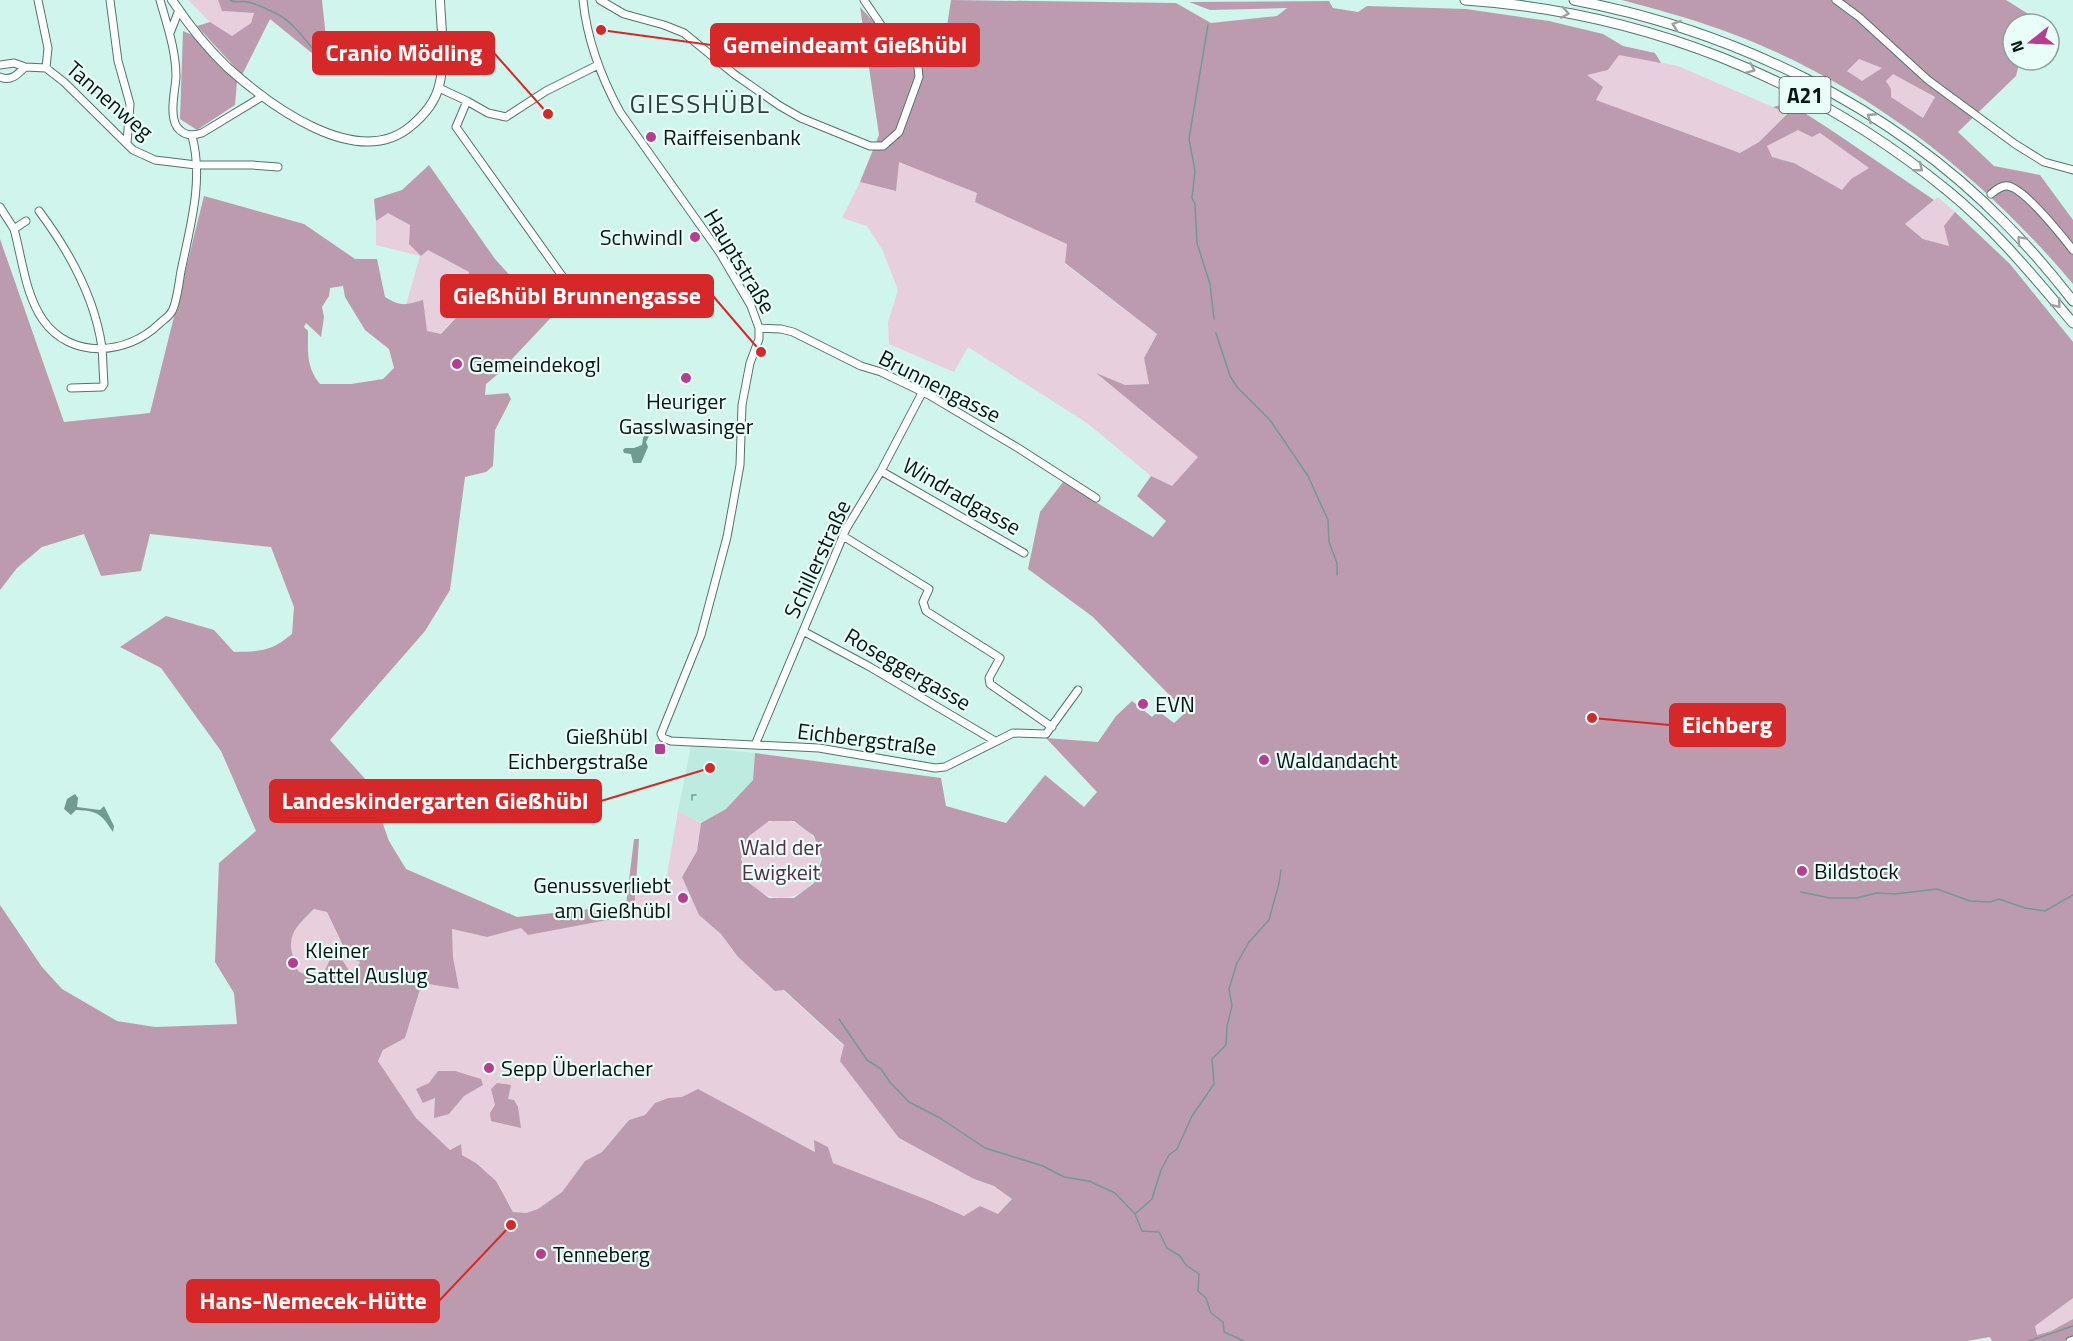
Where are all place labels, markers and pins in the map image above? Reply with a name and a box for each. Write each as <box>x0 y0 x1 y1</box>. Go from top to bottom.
callout: Gemeindeamt Gießhübl <box>711 24 979 66</box>
callout: Cranio Mödling <box>313 32 494 74</box>
place label: Raiffeisenbank <box>663 120 801 154</box>
marker: Raiffeisenbank <box>644 130 658 144</box>
place label: Schwindl <box>600 220 683 254</box>
marker: Schwindl <box>688 230 702 244</box>
callout: Gießhübl Brunnengasse <box>441 275 713 317</box>
place label: Gemeindekogl <box>469 347 601 381</box>
marker: Gemeindekogl <box>450 357 464 371</box>
marker: Heuriger Gasslwasinger <box>679 371 693 385</box>
place label: Heuriger Gasslwasinger <box>619 384 754 443</box>
place label: EVN <box>1155 687 1195 721</box>
marker: EVN <box>1136 697 1150 711</box>
callout: Eichberg <box>1670 704 1785 746</box>
place label: Gießhübl Eichbergstraße <box>508 719 648 778</box>
marker: Gießhübl Eichbergstraße <box>653 742 667 756</box>
place label: Waldandacht <box>1276 743 1398 777</box>
marker: Waldandacht <box>1257 753 1271 767</box>
callout: Landeskindergarten Gießhübl <box>270 780 601 822</box>
place label: Bildstock <box>1814 854 1899 888</box>
marker: Bildstock <box>1795 864 1809 878</box>
place label: Genussverliebt am Gießhübl <box>533 868 671 927</box>
marker: Genussverliebt am Gießhübl <box>676 891 690 905</box>
place label: Kleiner Sattel Auslug <box>305 933 428 992</box>
marker: Kleiner Sattel Auslug <box>286 956 300 970</box>
place label: Sepp Überlacher <box>501 1051 653 1085</box>
marker: Sepp Überlacher <box>482 1061 496 1075</box>
place label: Tenneberg <box>553 1237 650 1271</box>
marker: Tenneberg <box>534 1247 548 1261</box>
callout: Hans-Nemecek-Hütte <box>187 1280 439 1322</box>

